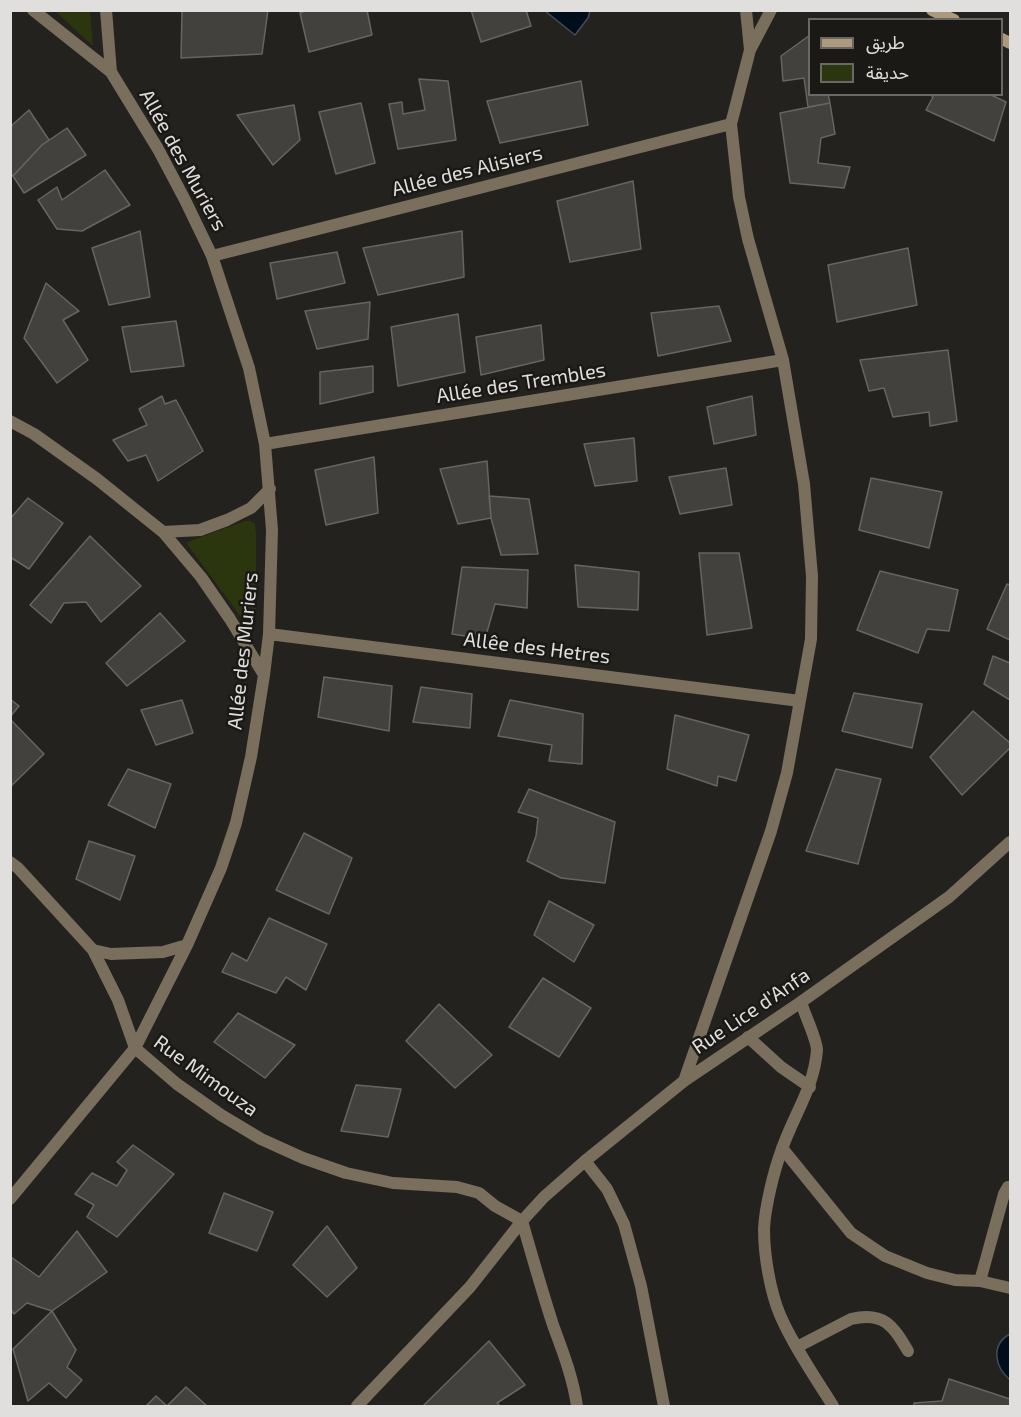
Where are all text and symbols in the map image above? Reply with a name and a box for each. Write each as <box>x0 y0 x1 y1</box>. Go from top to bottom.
legend <box>808 18 1003 96</box>
text: طريق <box>866 31 905 53</box>
text: حديقة <box>866 61 909 83</box>
street label: Allée des Muriers <box>134 85 232 235</box>
street label: Allée des Alisiers <box>389 141 545 201</box>
street label: Allée des Trembles <box>435 358 607 408</box>
street label: Allée des Muriers <box>223 571 263 731</box>
street label: Allêe des Hetres <box>462 627 612 669</box>
street label: Rue Lice d'Anfa <box>688 963 814 1059</box>
street label: Rue Mimouza <box>149 1030 263 1122</box>

